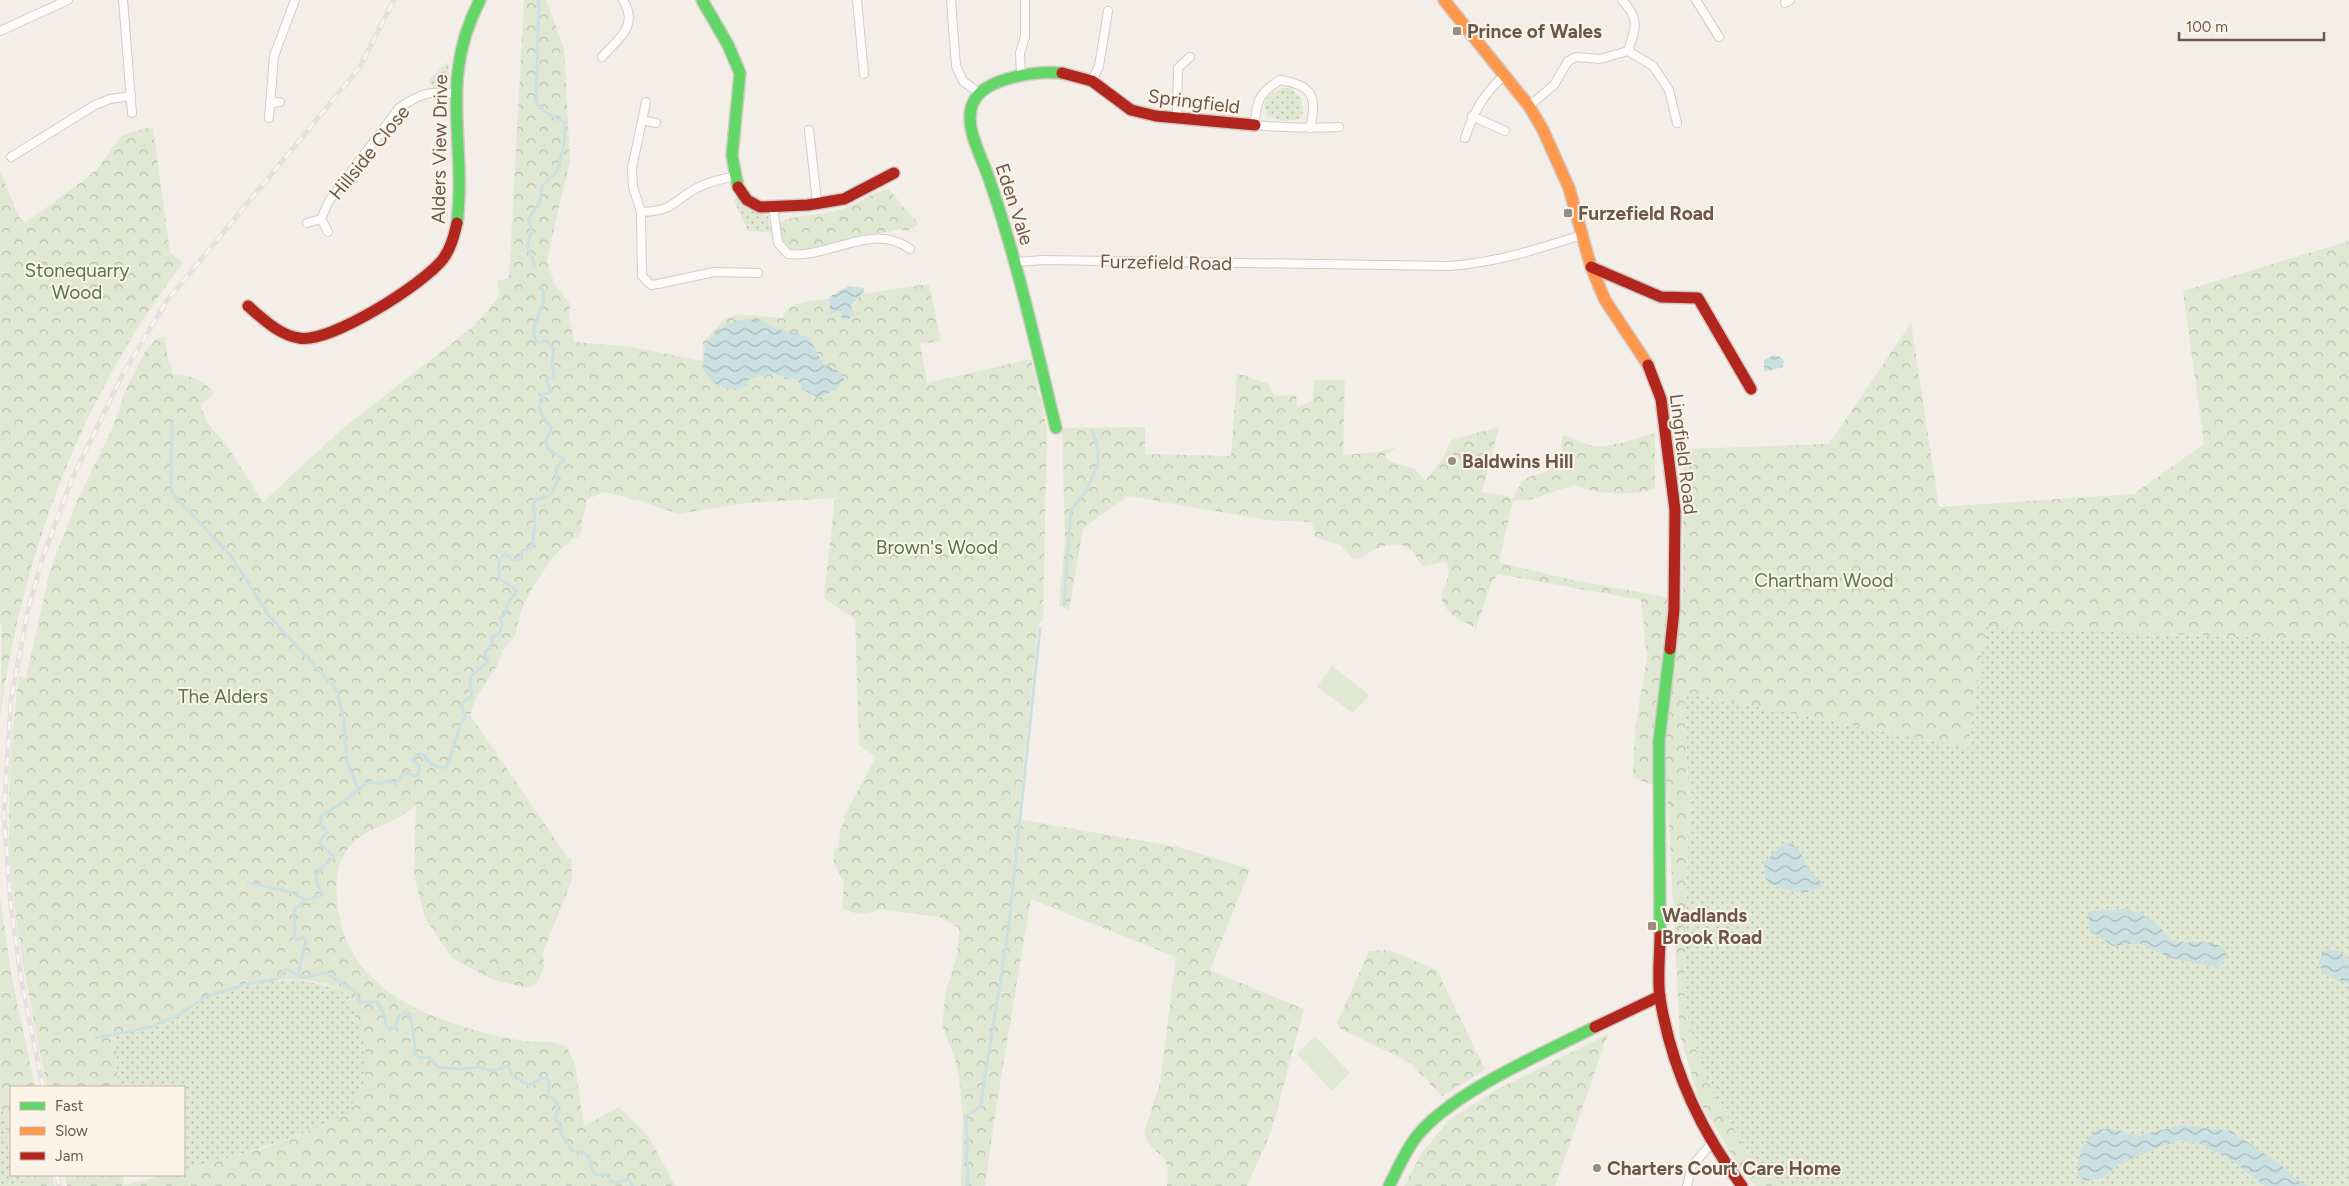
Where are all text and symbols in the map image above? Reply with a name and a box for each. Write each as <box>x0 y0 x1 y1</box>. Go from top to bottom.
scale bar <box>2179 10 2324 42</box>
text: 100 m <box>2186 18 2228 36</box>
place label: Prince of Wales <box>1467 20 1602 43</box>
marker: Prince of Wales <box>1451 25 1463 37</box>
street label: Alders View Drive <box>427 74 452 224</box>
street label: Springfield <box>1147 84 1241 119</box>
street label: Hillside Close <box>324 101 414 204</box>
street label: Eden Vale <box>990 160 1039 248</box>
place label: Furzefield Road <box>1578 202 1714 225</box>
marker: Furzefield Road <box>1562 207 1574 219</box>
street label: Furzefield Road <box>1100 250 1232 275</box>
park label: Stonequarry Wood <box>25 259 129 304</box>
street label: Lingfield Road <box>1665 392 1702 516</box>
place label: Baldwins Hill <box>1462 450 1573 473</box>
marker: Baldwins Hill <box>1446 455 1458 467</box>
park label: Brown's Wood <box>876 536 998 559</box>
park label: Chartham Wood <box>1754 569 1894 592</box>
park label: The Alders <box>178 685 268 708</box>
place label: Wadlands Brook Road <box>1662 904 1762 949</box>
marker: Wadlands Brook Road <box>1646 920 1658 932</box>
legend <box>10 1086 185 1176</box>
text: Fast <box>55 1097 84 1115</box>
text: Slow <box>55 1122 88 1140</box>
text: Jam <box>55 1147 83 1165</box>
place label: Charters Court Care Home <box>1607 1157 1841 1180</box>
marker: Charters Court Care Home <box>1591 1162 1603 1174</box>

